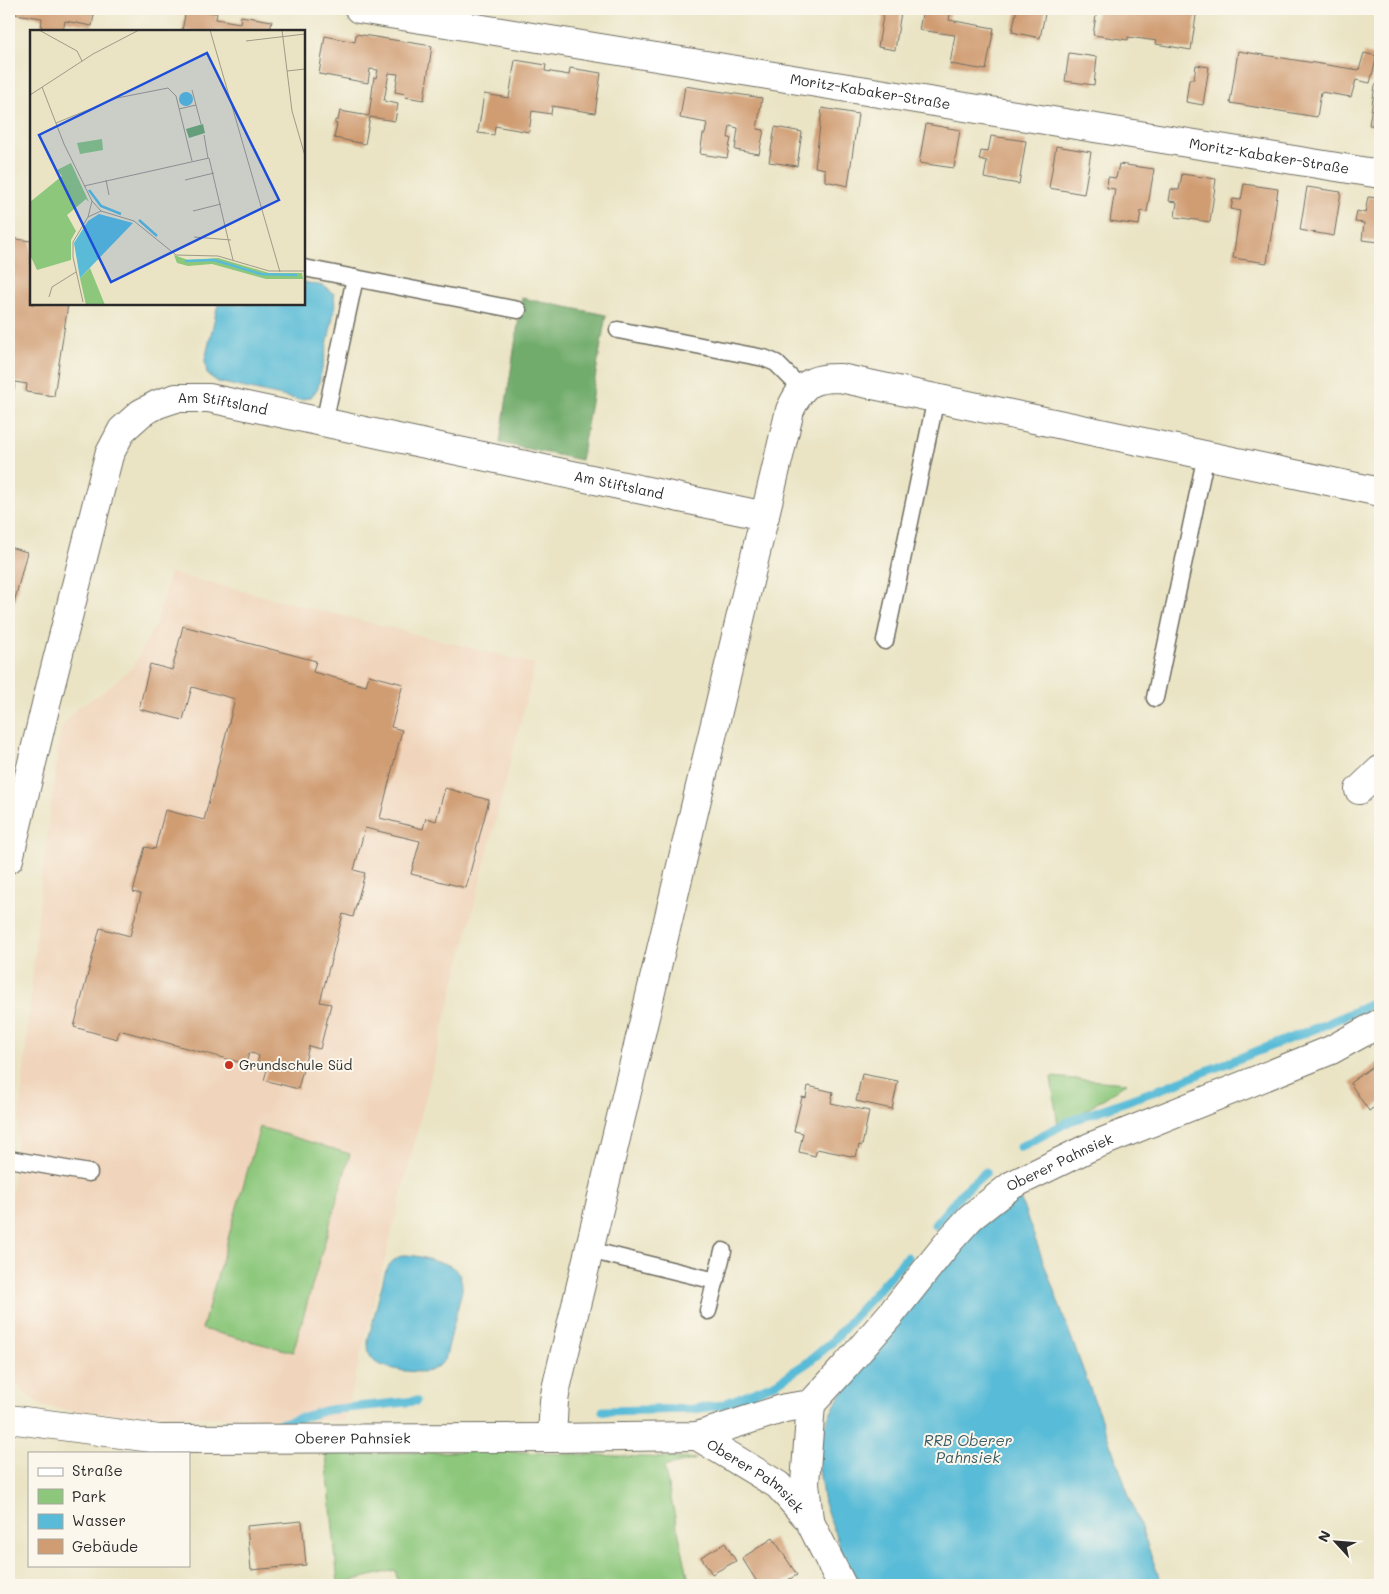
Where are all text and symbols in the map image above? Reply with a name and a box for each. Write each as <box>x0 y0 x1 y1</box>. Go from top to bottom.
inset map <box>30 30 305 305</box>
street label: Moritz-Kabaker-Straße <box>789 69 952 113</box>
street label: Moritz-Kabaker-Straße <box>1188 133 1351 178</box>
street label: Am Stiftsland <box>177 388 269 419</box>
street label: Am Stiftsland <box>572 466 666 503</box>
place label: Grundschule Süd <box>239 1055 352 1074</box>
marker: Grundschule Süd <box>223 1059 235 1071</box>
street label: Oberer Pahnsiek <box>1003 1129 1116 1195</box>
street label: Oberer Pahnsiek <box>295 1428 411 1448</box>
water label: RRB Oberer Pahnsiek <box>924 1430 1013 1467</box>
street label: Oberer Pahnsiek <box>703 1434 808 1517</box>
legend <box>28 1452 190 1566</box>
text: Straße <box>72 1460 123 1480</box>
text: Park <box>72 1486 106 1506</box>
text: Wasser <box>72 1510 126 1530</box>
north arrow <box>1312 1516 1362 1566</box>
text: N <box>1313 1527 1335 1545</box>
text: Gebäude <box>72 1536 138 1556</box>

